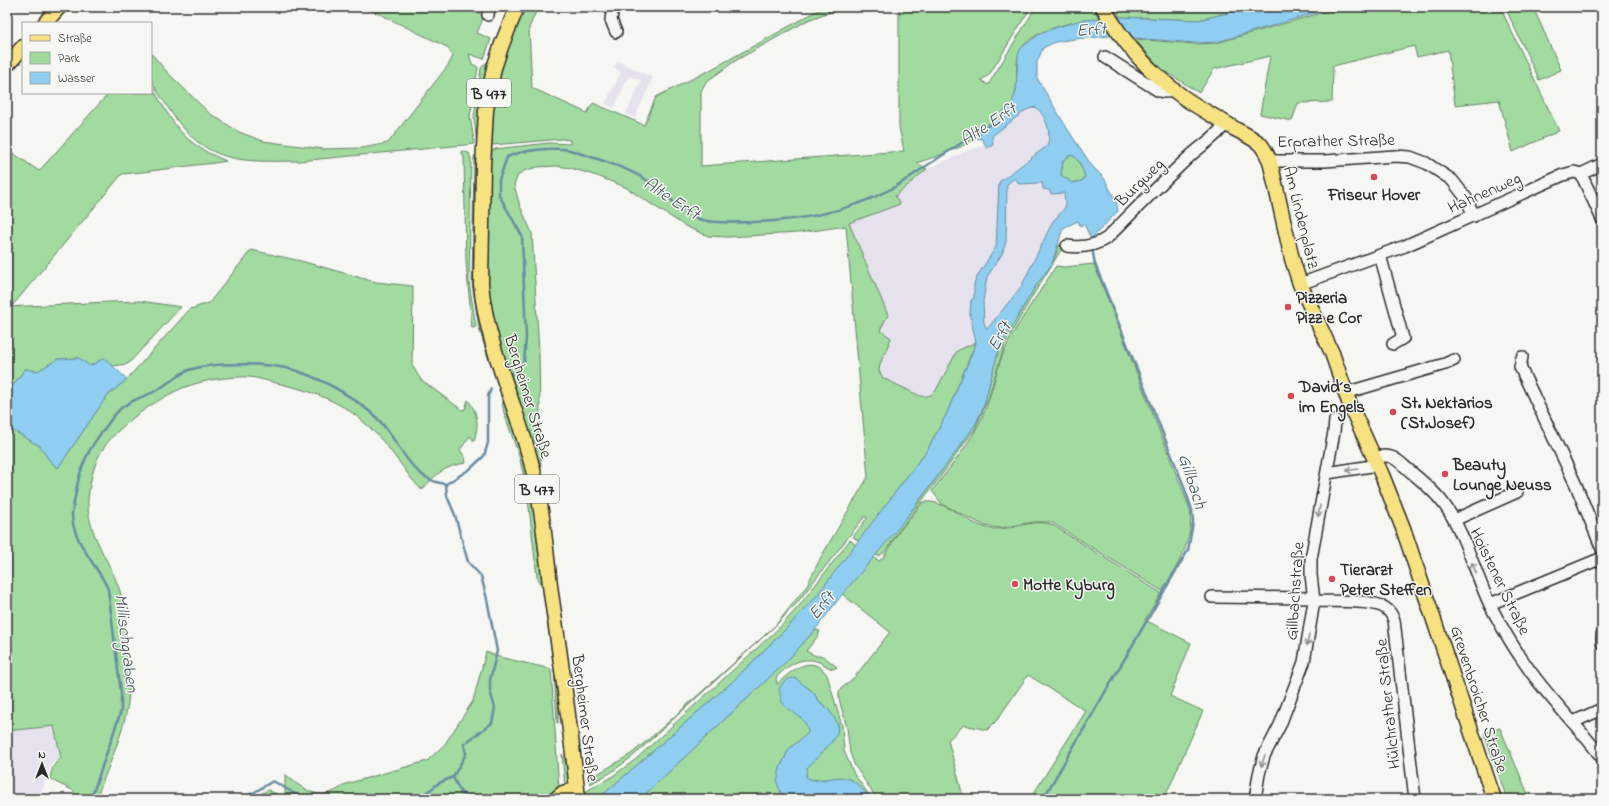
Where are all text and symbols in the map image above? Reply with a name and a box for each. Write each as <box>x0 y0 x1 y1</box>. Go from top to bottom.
water label: Erft <box>1075 17 1109 45</box>
legend <box>22 22 152 94</box>
text: Straße <box>58 30 92 48</box>
text: Park <box>58 50 80 68</box>
text: Wasser <box>58 70 95 88</box>
road number: B 477 <box>467 79 511 107</box>
water label: Alte Erft <box>956 96 1024 154</box>
street label: Erprather Straße <box>1277 128 1396 155</box>
street label: Burgweg <box>1109 153 1172 215</box>
street label: Am Lindenplatz <box>1276 163 1326 272</box>
street label: Hahnenweg <box>1444 166 1526 222</box>
water label: Alte Erft <box>637 172 706 229</box>
marker: Friseur Hover <box>1369 172 1379 182</box>
place label: Friseur Hover <box>1327 183 1421 208</box>
place label: Pizzeria Pizz e Cor <box>1296 286 1362 331</box>
marker: Pizzeria Pizz e Cor <box>1283 302 1293 312</box>
water label: Erft <box>982 316 1021 357</box>
street label: Bergheimer Straße <box>495 331 558 462</box>
place label: David´s im Engels <box>1298 375 1365 422</box>
marker: David´s im Engels <box>1286 391 1296 401</box>
place label: St. Nektarios (St.Josef) <box>1401 391 1493 436</box>
marker: St. Nektarios (St.Josef) <box>1388 407 1398 417</box>
water label: Gillbach <box>1170 451 1212 513</box>
place label: Beauty Lounge Neuss <box>1452 453 1552 500</box>
one-way arrow <box>1346 466 1359 474</box>
marker: Beauty Lounge Neuss <box>1440 469 1450 479</box>
road number: B 477 <box>515 475 559 503</box>
one-way arrow <box>1315 505 1323 518</box>
street label: Hoistener Straße <box>1463 524 1537 640</box>
street label: Gillbachstraße <box>1280 541 1311 641</box>
place label: Tierarzt Peter Steffen <box>1340 558 1432 603</box>
one-way arrow <box>1470 563 1478 575</box>
place label: Motte Kyburg <box>1023 573 1115 600</box>
marker: Tierarzt Peter Steffen <box>1327 574 1337 584</box>
marker: Motte Kyburg <box>1010 579 1020 589</box>
water label: Erft <box>803 585 843 626</box>
water label: Millischgraben <box>106 593 144 695</box>
street label: Grevenbroicher Straße <box>1443 623 1514 776</box>
one-way arrow <box>1304 633 1312 646</box>
street label: Hülchrather Straße <box>1369 637 1408 770</box>
street label: Bergheimer Straße <box>562 652 605 784</box>
north arrow <box>22 744 62 784</box>
text: N <box>38 747 46 763</box>
one-way arrow <box>1259 754 1266 767</box>

